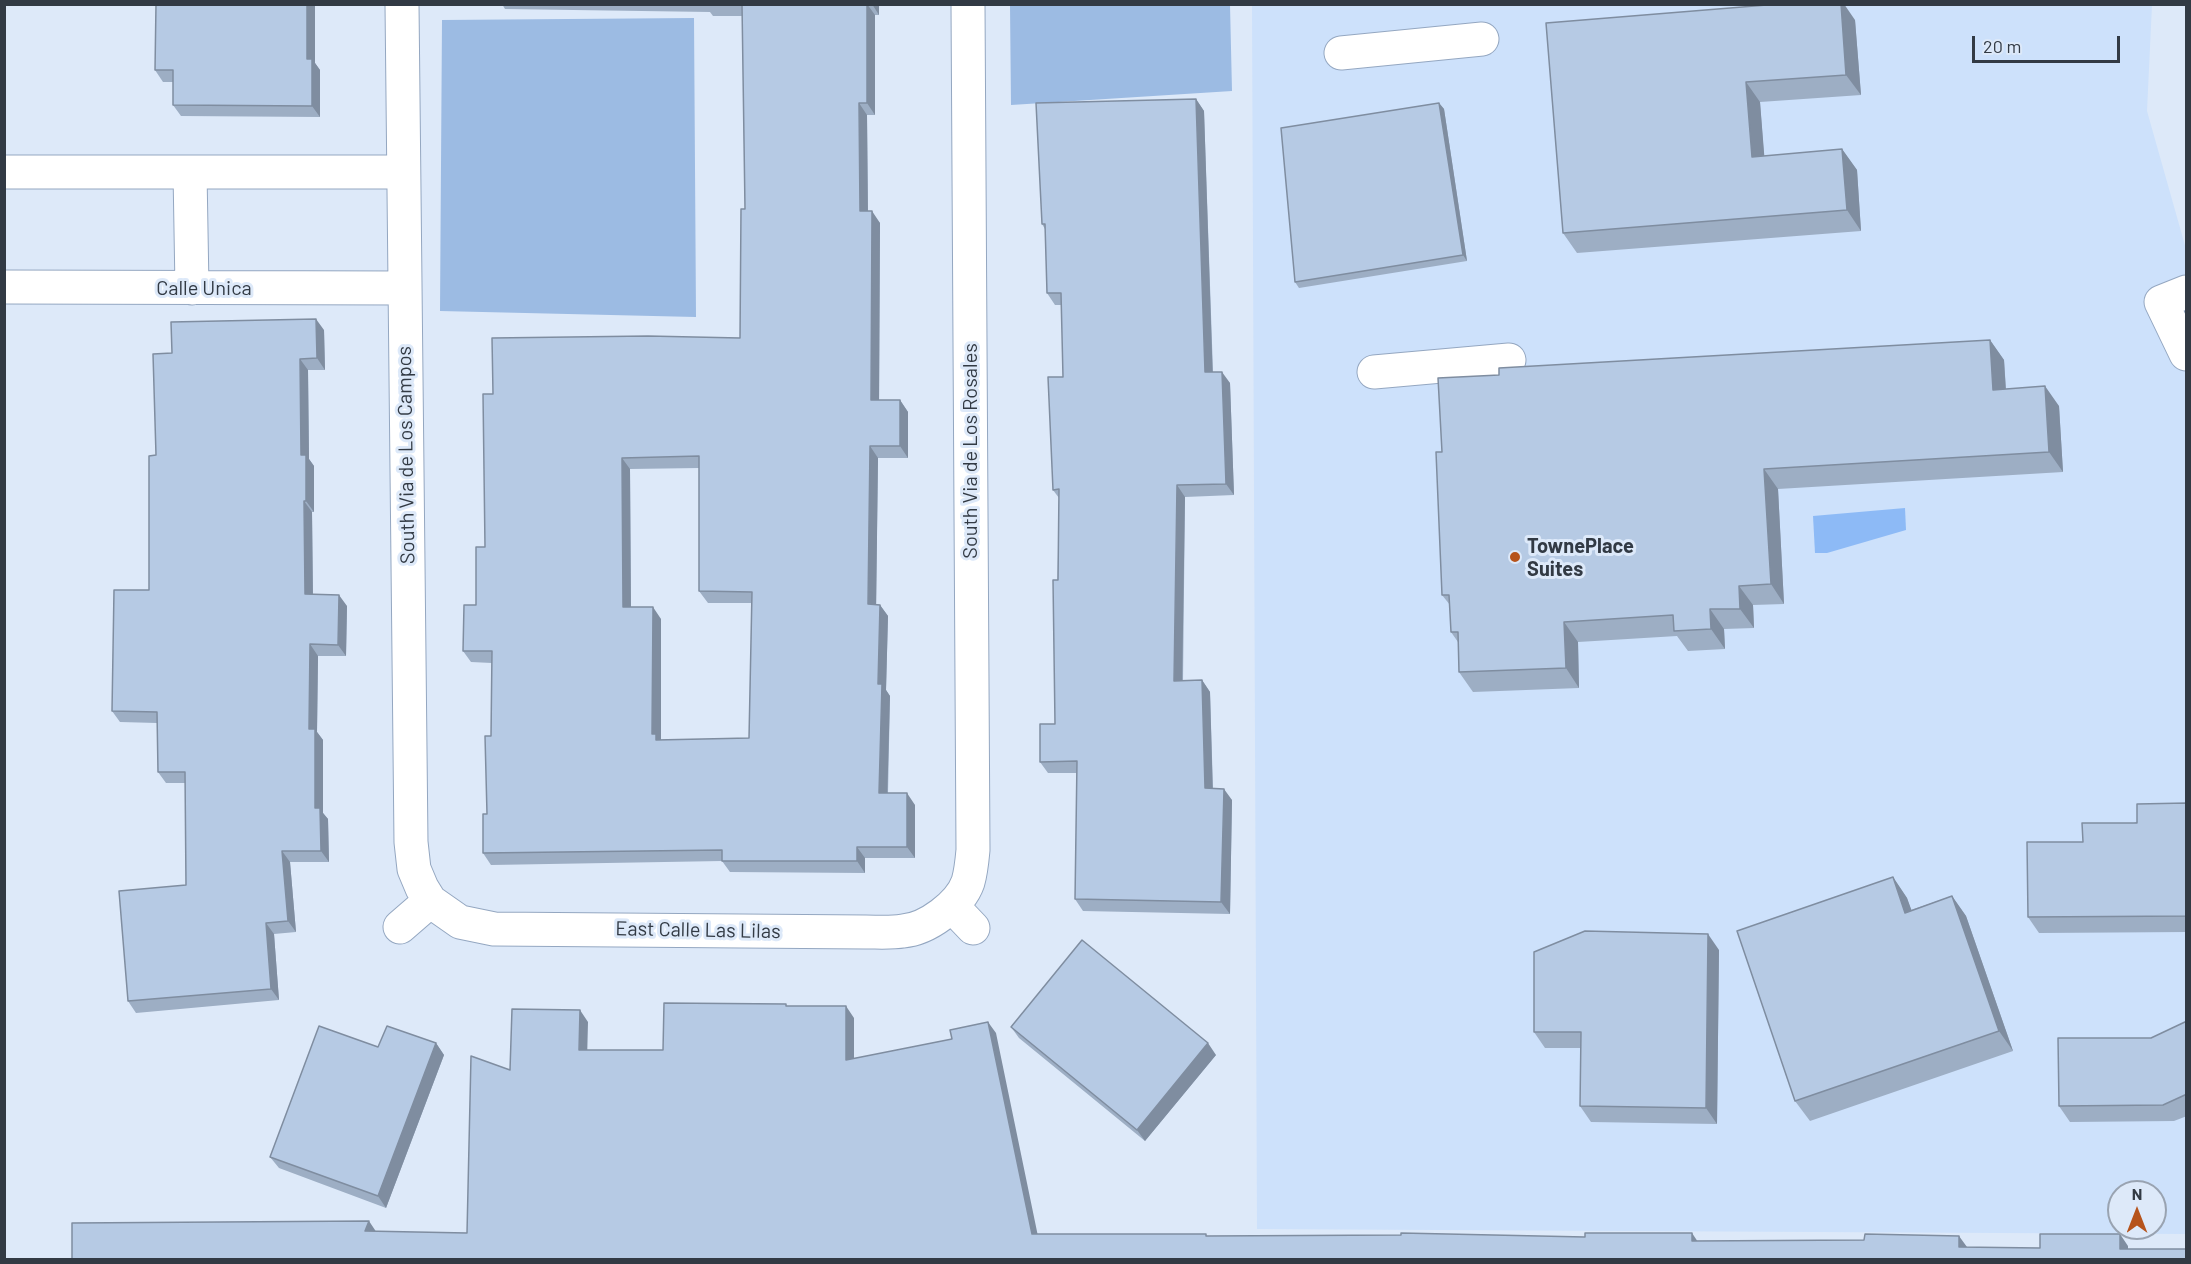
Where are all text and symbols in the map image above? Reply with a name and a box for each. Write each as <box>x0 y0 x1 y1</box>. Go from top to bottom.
scale bar <box>1975 24 2124 62</box>
text: 20 m <box>1983 35 2021 57</box>
street label: Calle Unica <box>156 276 252 300</box>
street label: South Via de Los Rosales <box>958 343 982 559</box>
street label: South Via de Los Campos <box>392 346 420 564</box>
place label: TownePlace Suites <box>1527 534 1634 581</box>
marker: TownePlace Suites <box>1508 550 1522 564</box>
street label: East Calle Las Lilas <box>615 917 781 943</box>
north arrow <box>2107 1180 2167 1240</box>
text: N <box>2132 1184 2142 1203</box>

